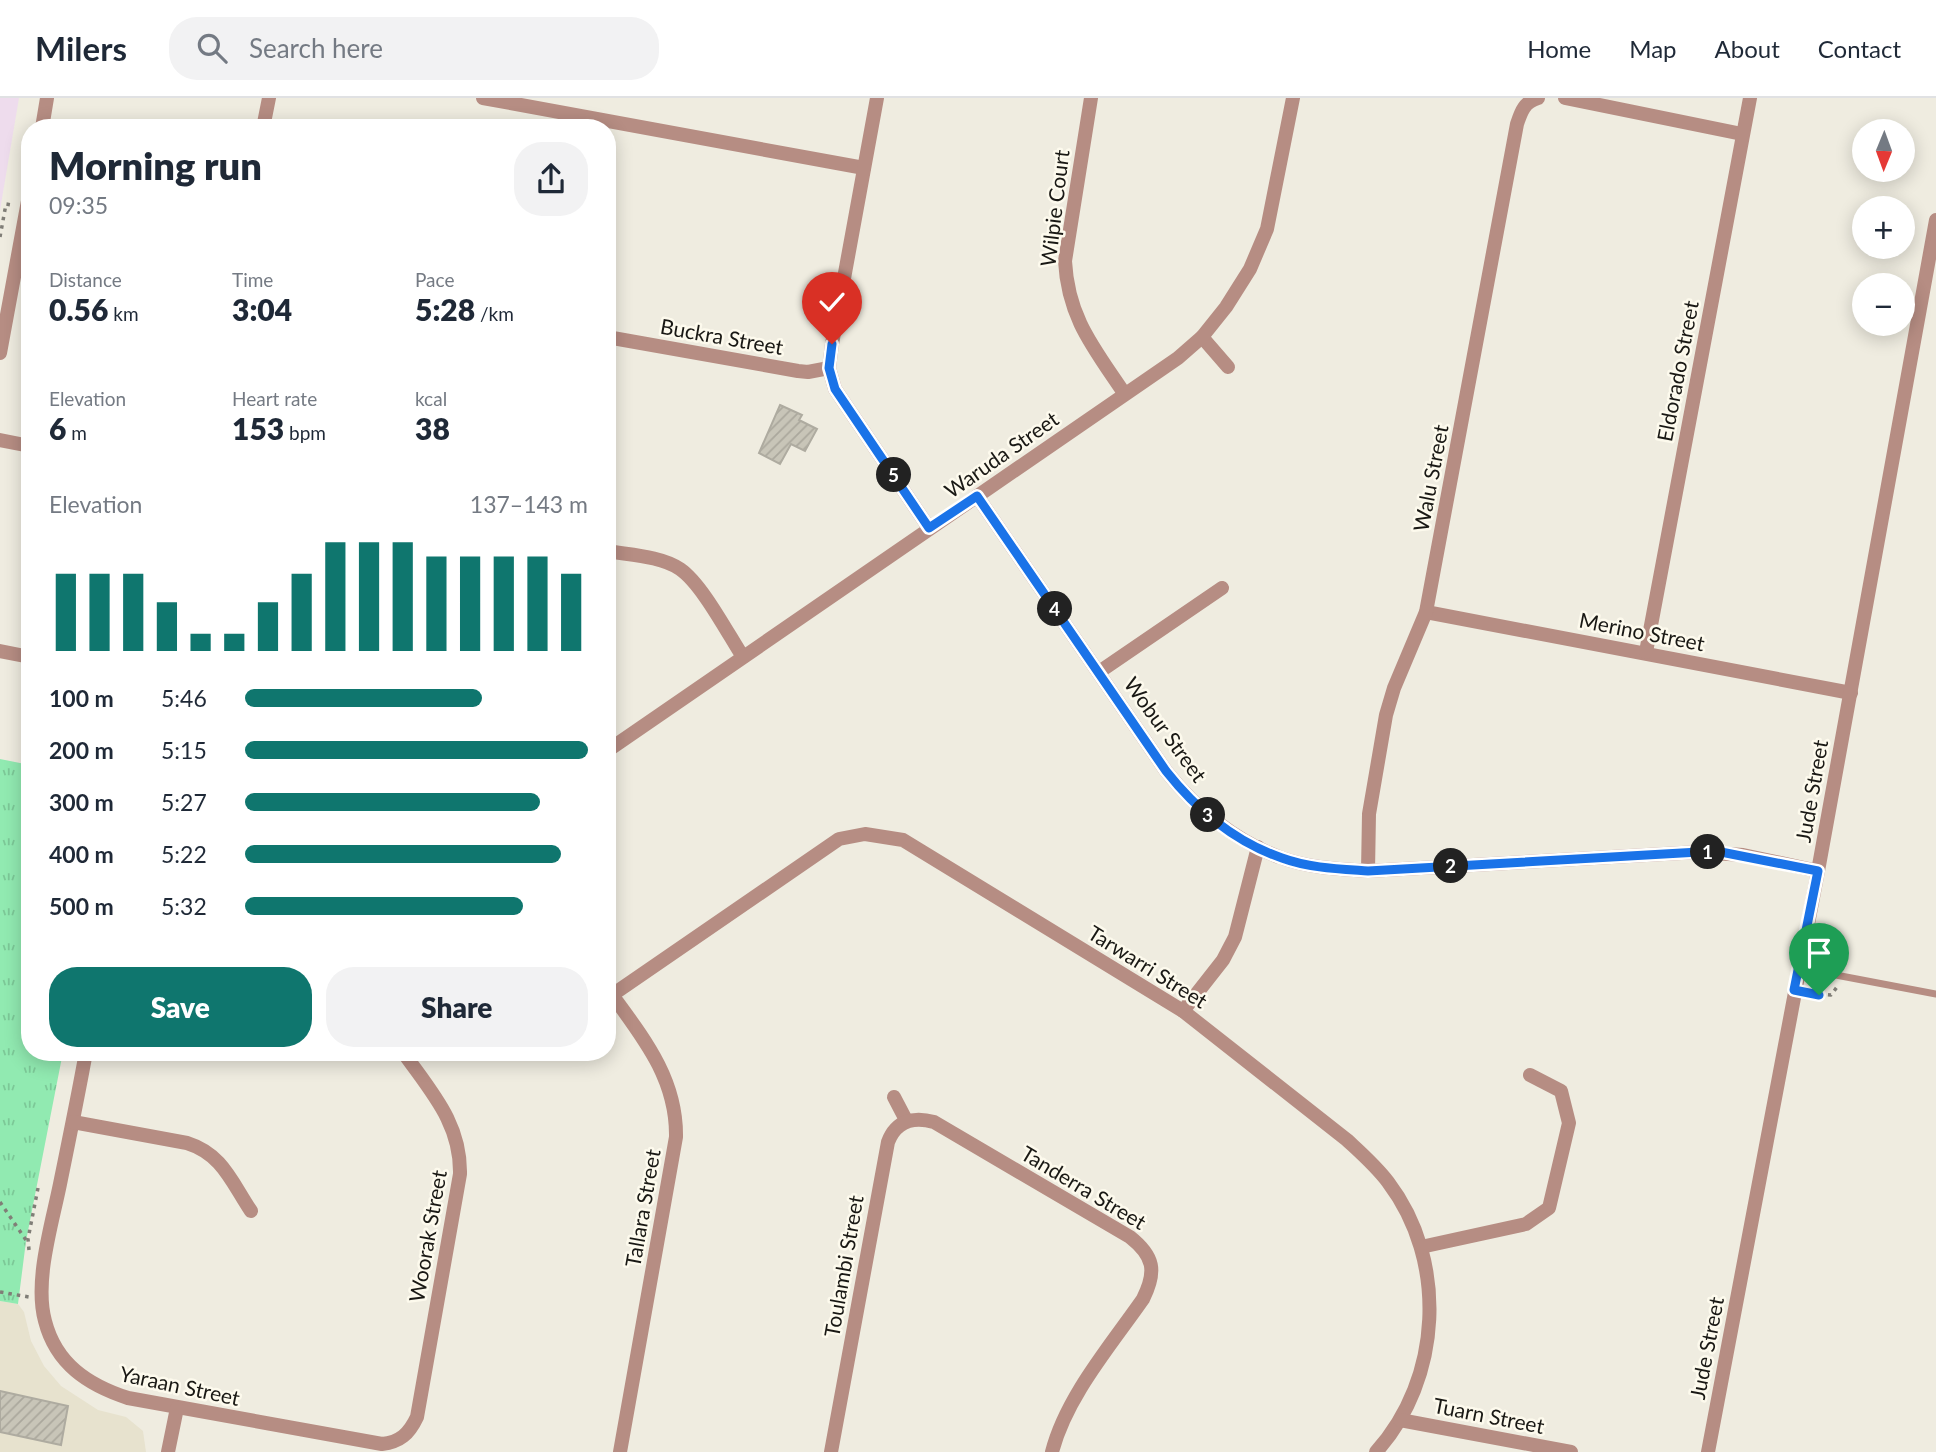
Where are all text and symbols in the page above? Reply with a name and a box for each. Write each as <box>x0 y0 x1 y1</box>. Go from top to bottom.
search box <box>169 17 659 80</box>
text: Milers <box>35 28 127 68</box>
icon: search <box>193 29 231 67</box>
text: Search here <box>249 32 383 64</box>
text: Home <box>1527 34 1591 63</box>
text: Map <box>1629 34 1677 63</box>
text: About <box>1715 34 1780 63</box>
text: Contact <box>1818 34 1901 63</box>
north arrow <box>1852 119 1914 182</box>
map controls <box>1852 119 1915 336</box>
text: Morning run <box>49 142 262 188</box>
button: share <box>514 142 588 216</box>
street label: Wilpie Court <box>1034 148 1074 268</box>
text: 09:35 <box>49 191 108 219</box>
button: + <box>1852 196 1915 259</box>
text: Distance <box>49 268 122 291</box>
text: Time <box>232 268 273 291</box>
text: Pace <box>415 268 454 291</box>
pin <box>802 272 862 344</box>
button: − <box>1852 273 1915 336</box>
icon: check <box>813 283 851 321</box>
text: 0.56 <box>49 291 108 327</box>
text: 3:04 <box>232 291 292 327</box>
text: 5:28 <box>415 291 475 327</box>
street label: Eldorado Street <box>1651 298 1703 444</box>
text: km <box>108 302 139 325</box>
text: /km <box>475 302 514 325</box>
street label: Buckra Street <box>659 313 786 359</box>
text: Elevation <box>49 387 126 410</box>
text: Heart rate <box>232 387 317 410</box>
text: kcal <box>415 387 447 410</box>
street label: Waruda Street <box>939 405 1063 502</box>
text: 6 <box>49 410 66 446</box>
text: 153 <box>232 410 284 446</box>
text: 38 <box>415 410 450 446</box>
text: m <box>66 421 87 444</box>
text: bpm <box>284 421 326 444</box>
street label: Walu Street <box>1407 422 1453 534</box>
pin: 5 <box>876 458 912 492</box>
text: 5 <box>888 463 899 486</box>
text: Elevation <box>49 490 142 518</box>
text: 137–143 m <box>470 490 588 518</box>
pin: 4 <box>1038 592 1072 626</box>
text: 4 <box>1049 597 1060 620</box>
street label: Merino Street <box>1577 607 1707 655</box>
street label: Wobur Street <box>1119 672 1213 787</box>
text: 100 m <box>49 684 114 712</box>
text: 5:46 <box>161 684 207 712</box>
text: 200 m <box>49 736 114 764</box>
text: 5:15 <box>161 736 207 764</box>
street label: Jude Street <box>1790 737 1832 844</box>
text: 300 m <box>49 788 114 816</box>
text: 5:27 <box>161 788 207 816</box>
pin: 3 <box>1190 798 1226 832</box>
text: 3 <box>1202 803 1213 826</box>
pin: 1 <box>1690 834 1726 870</box>
text: 400 m <box>49 840 114 868</box>
text: 5:22 <box>161 840 207 868</box>
text: 1 <box>1702 840 1713 863</box>
pin: 2 <box>1434 848 1468 884</box>
text: 2 <box>1445 854 1456 877</box>
text: 500 m <box>49 892 114 920</box>
text: 5:32 <box>161 892 207 920</box>
street label: Tarwarri Street <box>1084 919 1213 1013</box>
pin <box>1789 923 1849 995</box>
icon: arrive <box>1800 934 1838 972</box>
button: Save <box>49 967 312 1047</box>
button: Share <box>326 967 588 1047</box>
street label: Tanderra Street <box>1017 1140 1151 1234</box>
street label: Tallara Street <box>619 1147 665 1269</box>
street label: Woorak Street <box>403 1168 451 1304</box>
street label: Toulambi Street <box>818 1193 868 1339</box>
street label: Jude Street <box>1684 1294 1728 1401</box>
street label: Yaraan Street <box>118 1360 243 1410</box>
street label: Tuarn Street <box>1431 1392 1547 1438</box>

